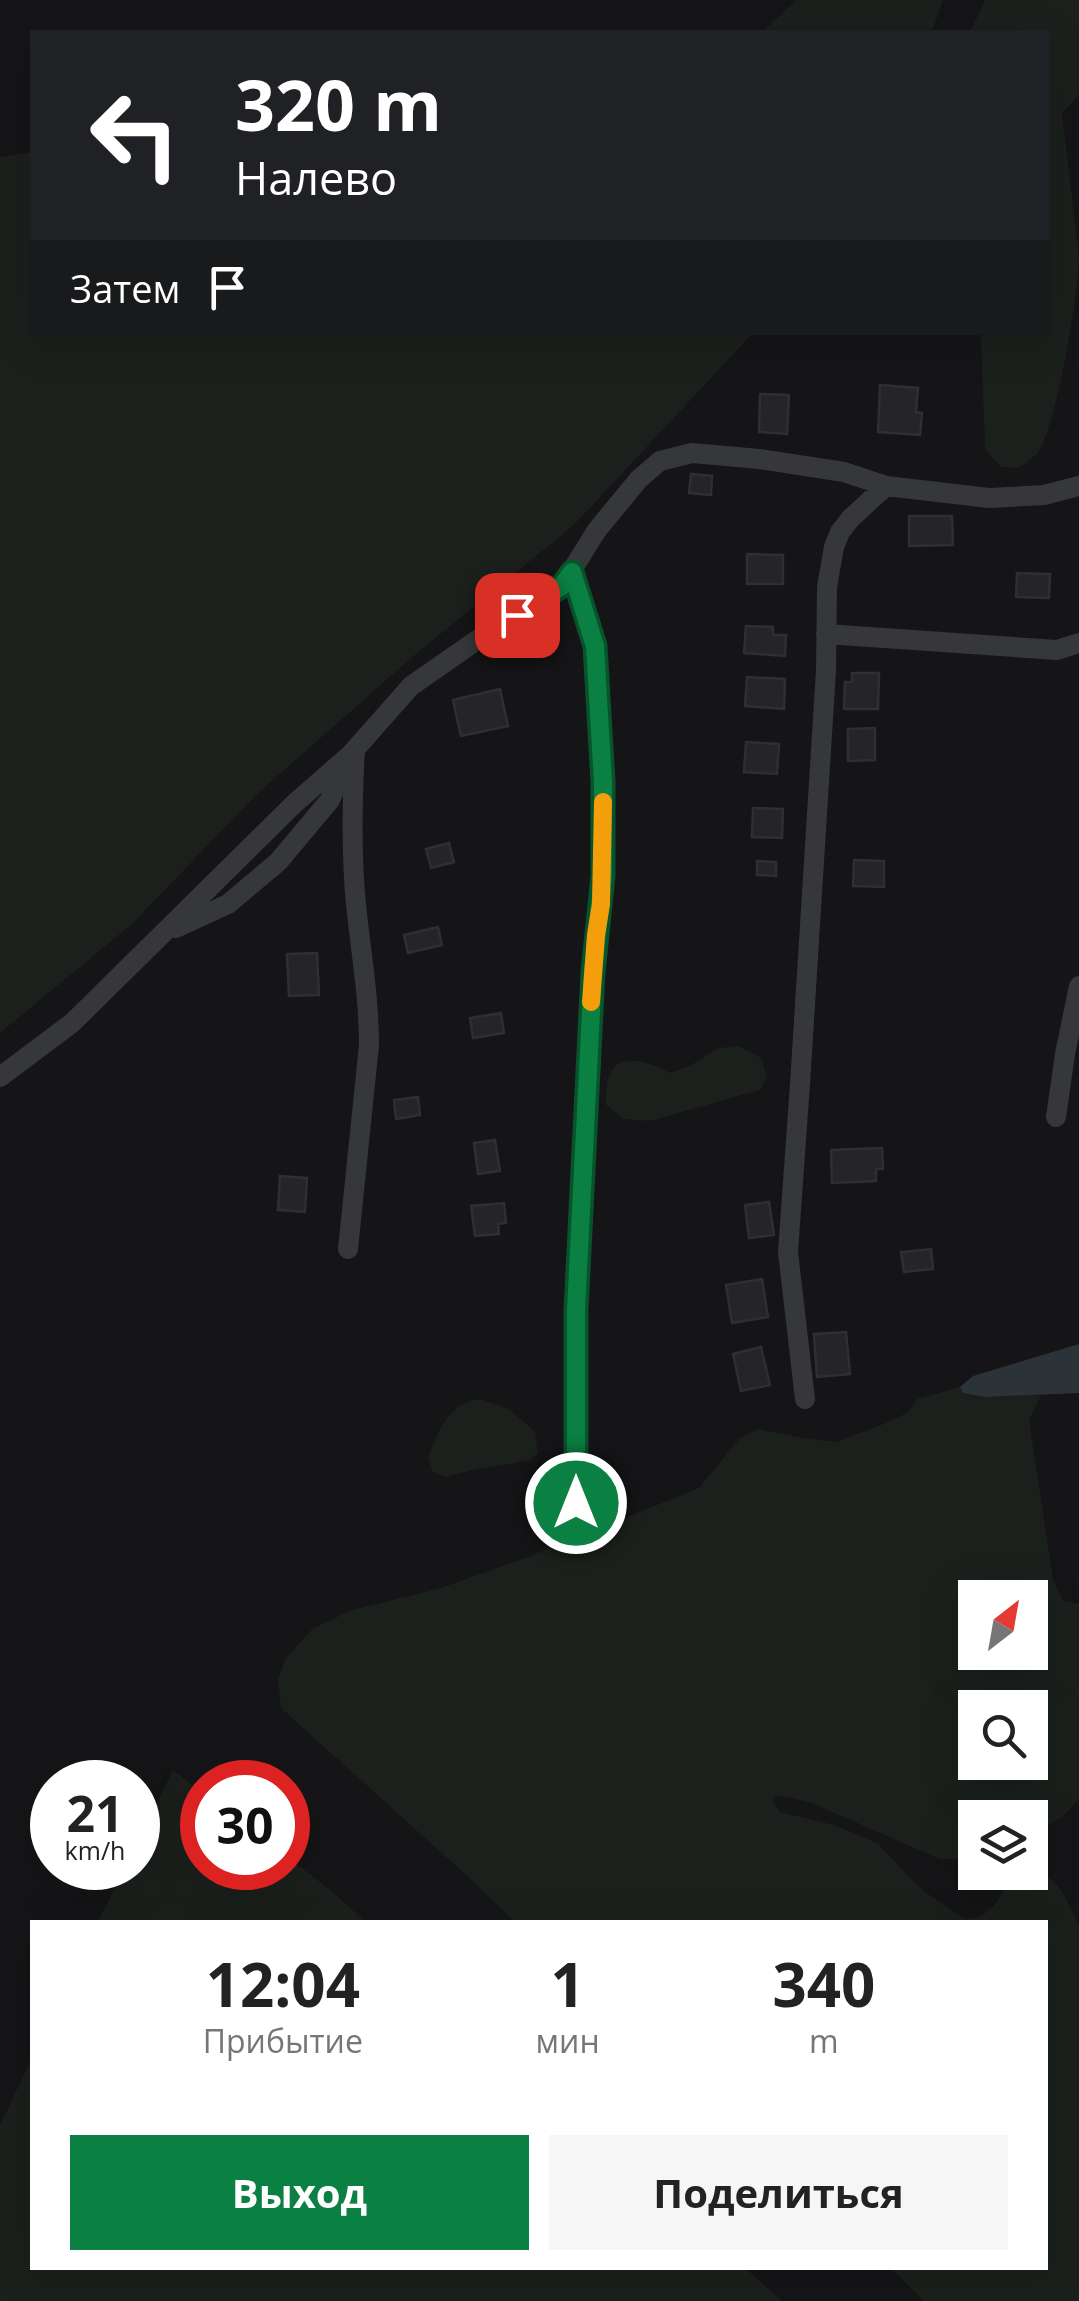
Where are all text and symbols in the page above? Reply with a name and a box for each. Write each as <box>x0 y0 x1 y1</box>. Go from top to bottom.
text: 320 m <box>235 56 442 152</box>
icon: left <box>70 70 200 200</box>
text: Налево <box>235 147 397 208</box>
icon: arrive <box>200 260 255 315</box>
text: Затем <box>70 262 180 314</box>
pin <box>475 573 560 658</box>
icon: arrive <box>490 588 545 643</box>
position arrow <box>524 1451 628 1555</box>
north arrow <box>958 1580 1048 1670</box>
map controls <box>958 1580 1048 1890</box>
button: search <box>958 1690 1048 1780</box>
speed limit sign: 30 <box>180 1760 310 1890</box>
text: 21 <box>66 1779 124 1847</box>
button: layers <box>958 1800 1048 1890</box>
text: km/h <box>65 1833 125 1867</box>
text: 12:04 <box>206 1943 360 2025</box>
text: 1 <box>550 1943 585 2025</box>
text: 340 <box>772 1943 875 2025</box>
text: Прибытие <box>203 2019 363 2062</box>
text: мин <box>536 2019 600 2062</box>
text: m <box>809 2019 839 2062</box>
button: Выход <box>70 2135 529 2250</box>
button: Поделиться <box>549 2135 1008 2250</box>

